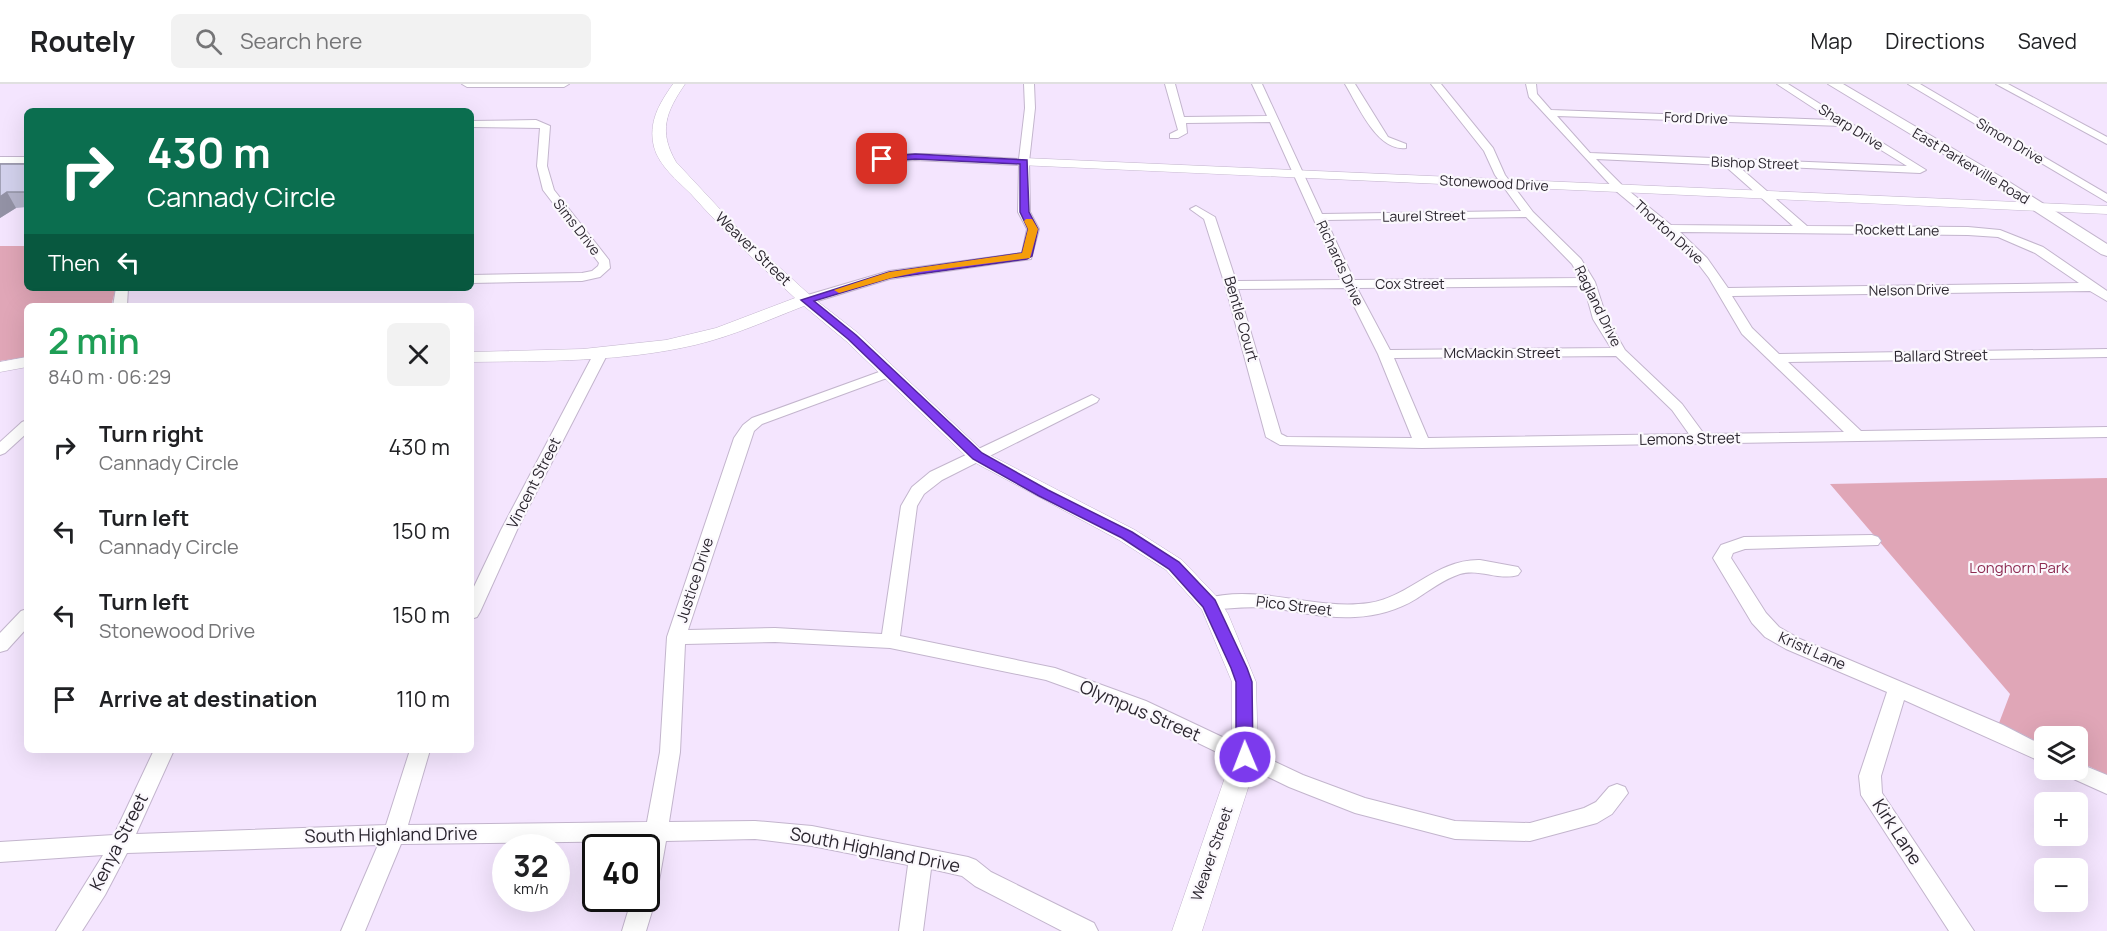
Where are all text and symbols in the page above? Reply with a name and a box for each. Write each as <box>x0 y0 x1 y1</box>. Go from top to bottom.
search box <box>171 14 591 68</box>
text: Routely <box>30 22 135 60</box>
icon: search <box>192 25 225 58</box>
text: Search here <box>240 26 362 56</box>
text: Map <box>1811 27 1852 55</box>
text: Directions <box>1885 27 1985 55</box>
text: Saved <box>2018 27 2077 55</box>
street label: Sharp Drive <box>1815 99 1888 154</box>
street label: Ford Drive <box>1664 107 1728 128</box>
street label: Simon Drive <box>1973 113 2048 168</box>
text: 430 m <box>147 123 271 181</box>
street label: East Parkerville Road <box>1909 123 2033 208</box>
icon: right <box>48 132 126 210</box>
pin <box>856 133 907 184</box>
icon: arrive <box>865 142 898 175</box>
street label: Bishop Street <box>1711 151 1800 174</box>
street label: Stonewood Drive <box>1439 170 1549 195</box>
text: Cannady Circle <box>147 178 336 215</box>
street label: Sims Drive <box>549 195 605 259</box>
street label: Thorton Drive <box>1630 195 1708 268</box>
street label: Laurel Street <box>1382 205 1466 226</box>
street label: Weaver Street <box>711 207 796 290</box>
street label: Richards Drive <box>1312 217 1369 309</box>
street label: Rockett Lane <box>1855 219 1939 240</box>
icon: left <box>112 246 145 279</box>
text: Then <box>48 248 100 278</box>
street label: Ragland Drive <box>1571 262 1626 350</box>
street label: Bentle Court <box>1219 274 1264 364</box>
street label: Cox Street <box>1375 274 1445 293</box>
street label: Nelson Drive <box>1869 279 1949 300</box>
text: 2 min <box>48 316 140 365</box>
button: close <box>387 323 450 386</box>
street label: McMackin Street <box>1443 342 1561 363</box>
street label: Ballard Street <box>1894 344 1988 367</box>
text: 840 m · 06:29 <box>48 363 172 390</box>
text: Turn right <box>99 419 204 449</box>
street label: Lemons Street <box>1639 427 1741 450</box>
icon: right <box>48 431 81 464</box>
text: 430 m <box>388 432 450 462</box>
street label: Vincent Street <box>502 434 566 532</box>
text: Cannady Circle <box>99 449 239 476</box>
text: Turn left <box>99 503 189 533</box>
icon: left <box>48 515 81 548</box>
text: 150 m <box>392 516 450 546</box>
text: Cannady Circle <box>99 533 239 560</box>
street label: Justice Drive <box>671 534 718 625</box>
park label: Longhorn Park <box>1969 557 2069 578</box>
text: Turn left <box>99 587 189 617</box>
street label: Pico Street <box>1255 590 1333 621</box>
icon: left <box>48 599 81 632</box>
text: 150 m <box>392 600 450 630</box>
text: Stonewood Drive <box>99 617 255 644</box>
street label: Kristi Lane <box>1775 626 1849 675</box>
street label: Olympus Street <box>1076 674 1205 746</box>
icon: arrive <box>48 683 81 716</box>
text: Arrive at destination <box>99 684 317 714</box>
text: 110 m <box>396 684 450 714</box>
position arrow <box>1213 725 1277 789</box>
map controls <box>2034 726 2088 912</box>
button: layers <box>2034 726 2088 780</box>
street label: Kenya Street <box>83 789 153 894</box>
button: + <box>2034 792 2088 846</box>
street label: Kirk Lane <box>1868 794 1928 869</box>
street label: Weaver Street <box>1186 804 1237 904</box>
street label: South Highland Drive <box>304 820 478 848</box>
street label: South Highland Drive <box>788 821 962 877</box>
speed limit sign: 40 <box>582 834 660 912</box>
text: 32 <box>513 845 549 886</box>
button: − <box>2034 858 2088 912</box>
text: km/h <box>514 878 548 899</box>

